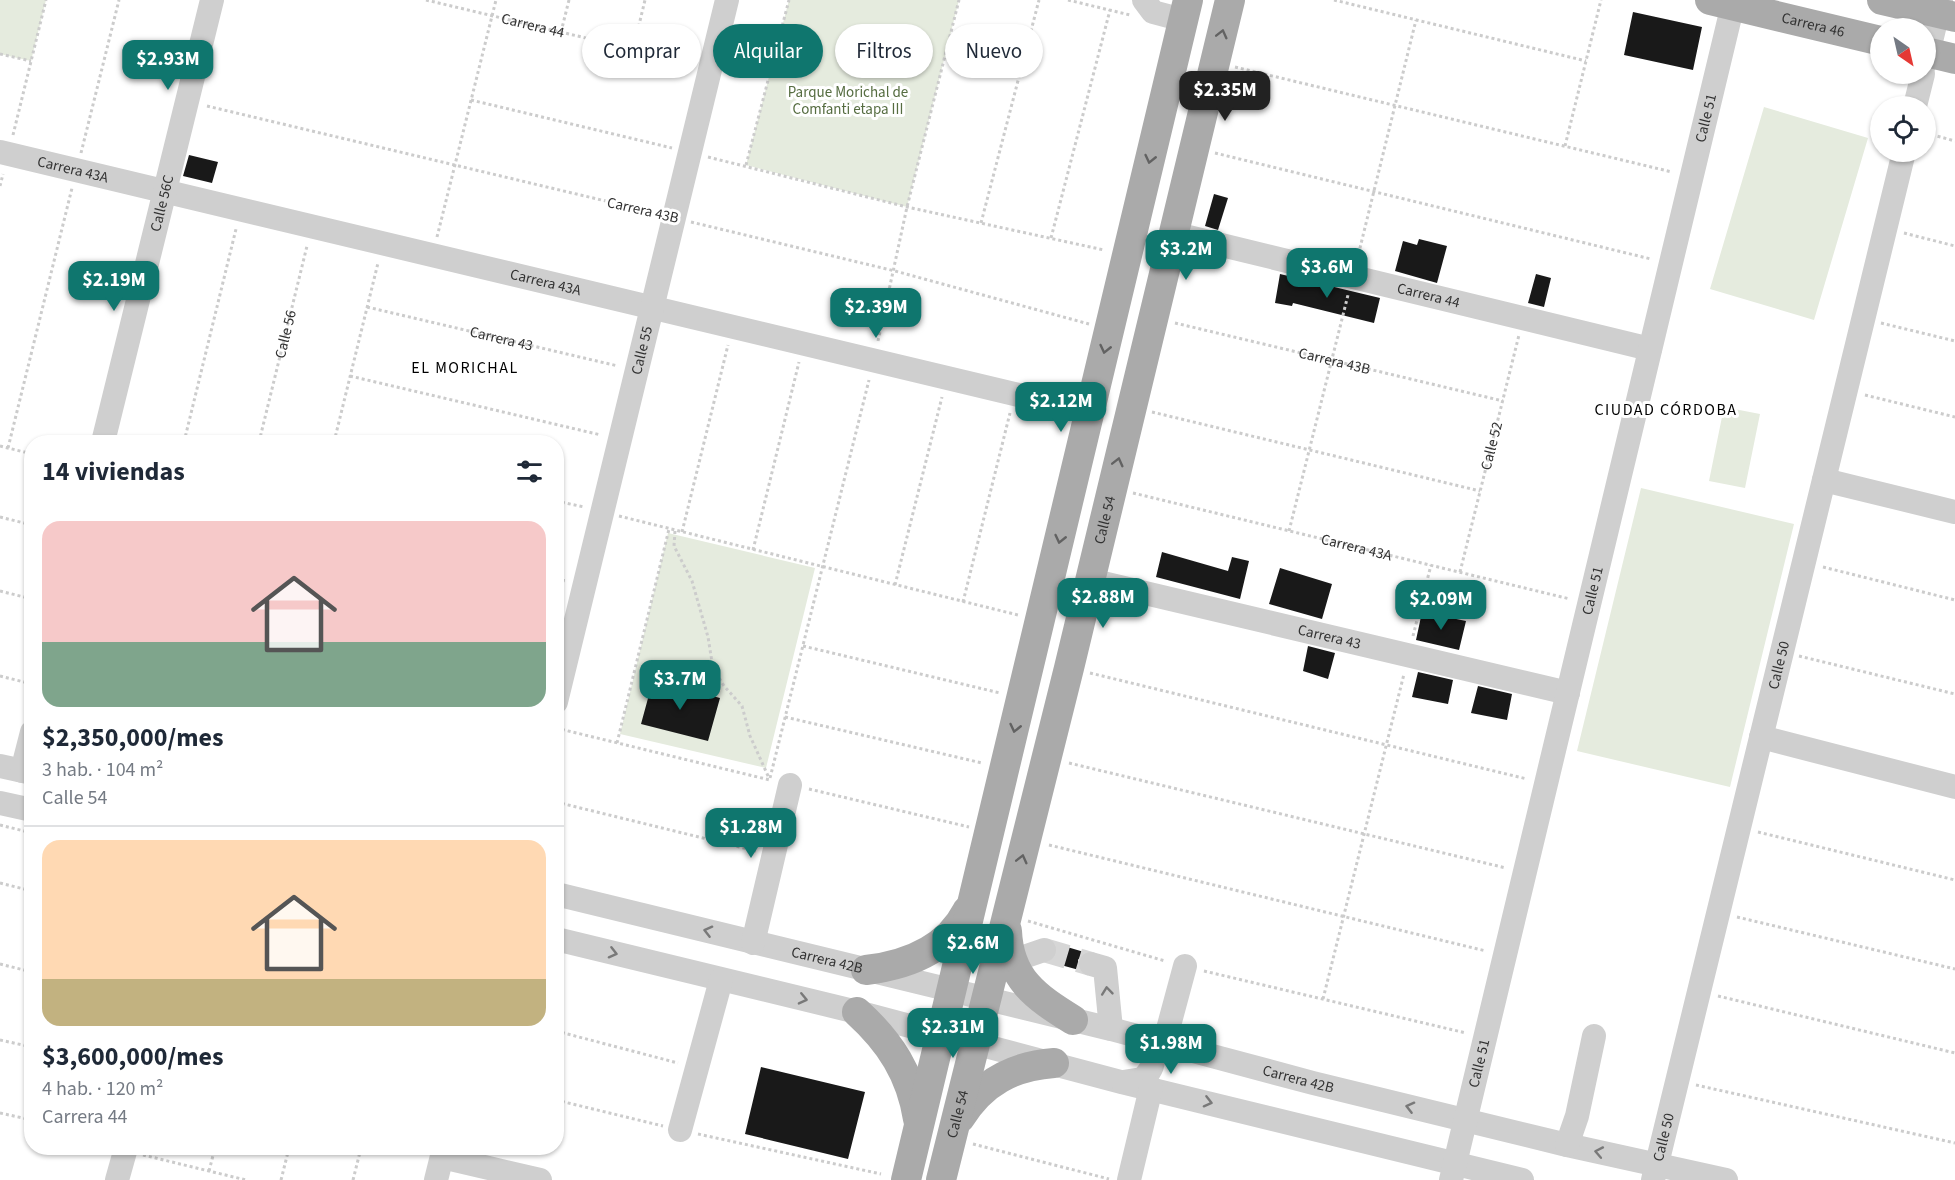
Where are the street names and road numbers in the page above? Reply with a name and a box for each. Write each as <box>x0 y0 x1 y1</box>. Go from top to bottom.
street label: Carrera 44 <box>499 8 567 44</box>
street label: Carrera 46 <box>1779 8 1847 43</box>
street label: Calle 51 <box>1690 92 1722 145</box>
street label: Carrera 43A <box>35 151 111 189</box>
street label: Calle 56C <box>145 172 180 234</box>
street label: Carrera 43B <box>605 192 681 229</box>
street label: Carrera 43A <box>508 264 584 301</box>
street label: Carrera 44 <box>1395 278 1463 314</box>
street label: Calle 56 <box>270 308 302 361</box>
street label: Carrera 43 <box>468 321 535 357</box>
street label: Calle 55 <box>626 324 658 377</box>
street label: Carrera 43B <box>1296 343 1373 380</box>
street label: Calle 52 <box>1476 420 1508 472</box>
street label: Calle 54 <box>1089 493 1121 546</box>
street label: Carrera 43A <box>1319 529 1395 567</box>
street label: Calle 51 <box>1577 564 1609 617</box>
street label: Carrera 43 <box>1296 619 1363 655</box>
street label: Calle 50 <box>1763 639 1795 692</box>
street label: Carrera 42B <box>789 942 865 979</box>
street label: Calle 51 <box>1464 1037 1495 1090</box>
street label: Carrera 42B <box>1260 1060 1336 1099</box>
street label: Calle 54 <box>942 1087 974 1141</box>
street label: Calle 50 <box>1648 1111 1680 1164</box>

